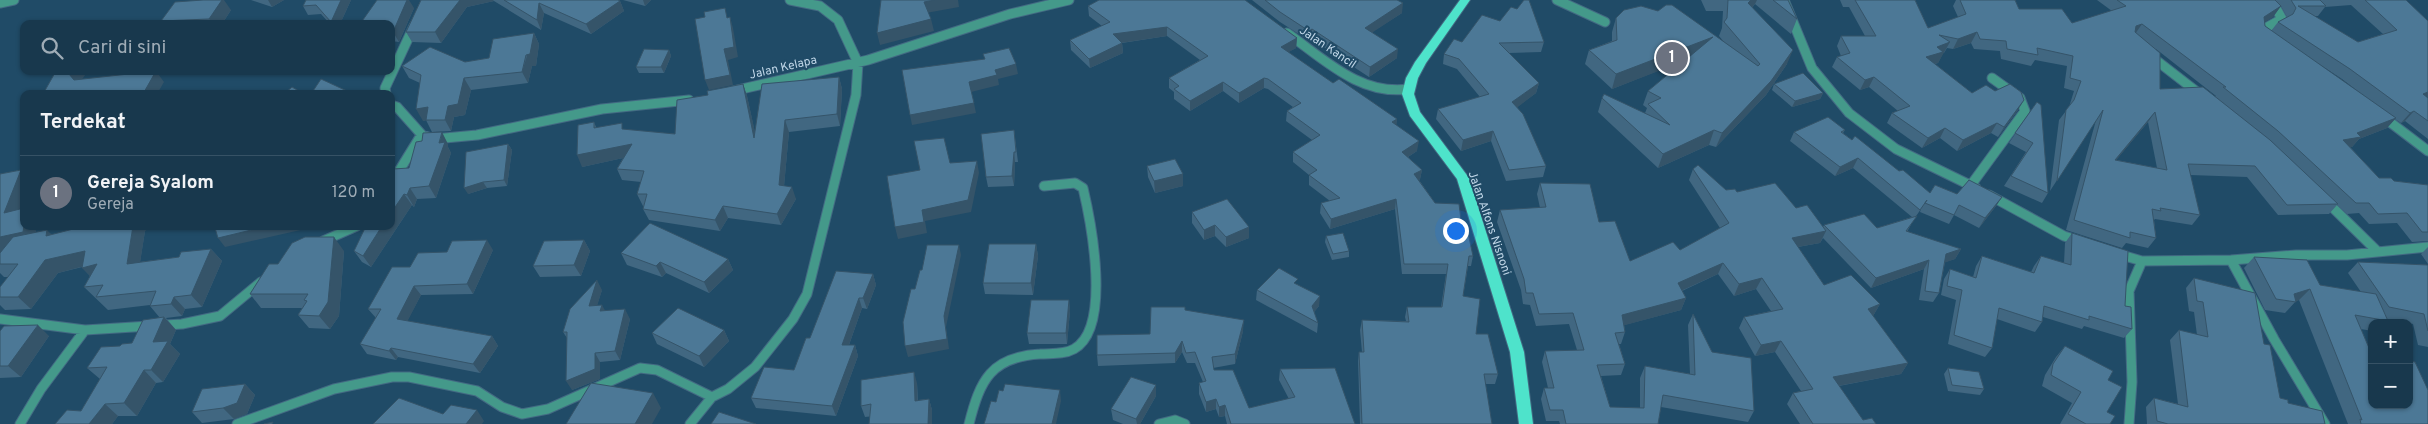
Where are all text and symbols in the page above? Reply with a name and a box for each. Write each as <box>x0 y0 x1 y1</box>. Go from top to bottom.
search box <box>20 20 395 75</box>
street label: Jalan Kancil <box>1296 23 1359 73</box>
icon: search <box>38 34 66 62</box>
text: Cari di sini <box>78 36 166 60</box>
pin: 1 <box>1656 39 1688 77</box>
street label: Jalan Kelapa <box>748 52 819 84</box>
text: Terdekat <box>40 109 126 136</box>
street label: Jalan Alfons Nisnoni <box>1464 169 1514 277</box>
text: Gereja Syalom <box>87 171 214 195</box>
text: 1 <box>53 183 59 203</box>
text: 120 m <box>332 183 375 203</box>
text: Gereja <box>87 195 134 215</box>
your location <box>1443 218 1469 244</box>
map controls <box>2368 319 2413 409</box>
button: + <box>2368 319 2413 364</box>
button: − <box>2368 364 2413 409</box>

